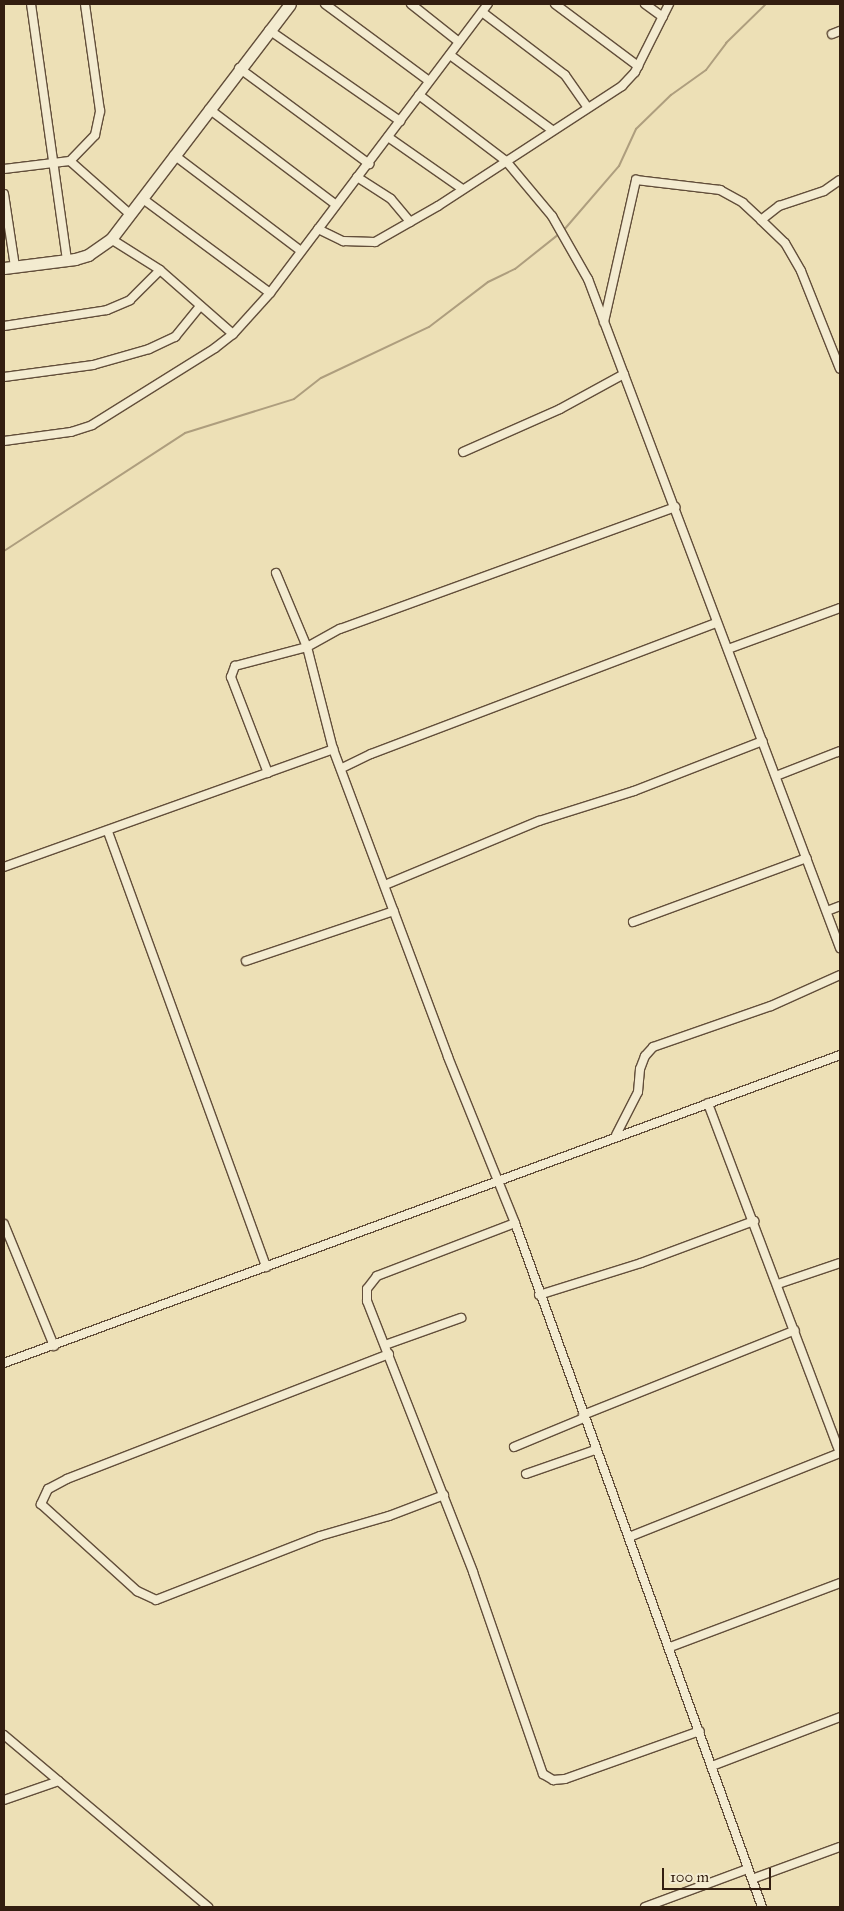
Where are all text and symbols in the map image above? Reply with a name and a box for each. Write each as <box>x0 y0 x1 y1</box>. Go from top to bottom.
scale bar <box>664 1858 773 1890</box>
text: 100 m <box>670 1868 709 1886</box>

